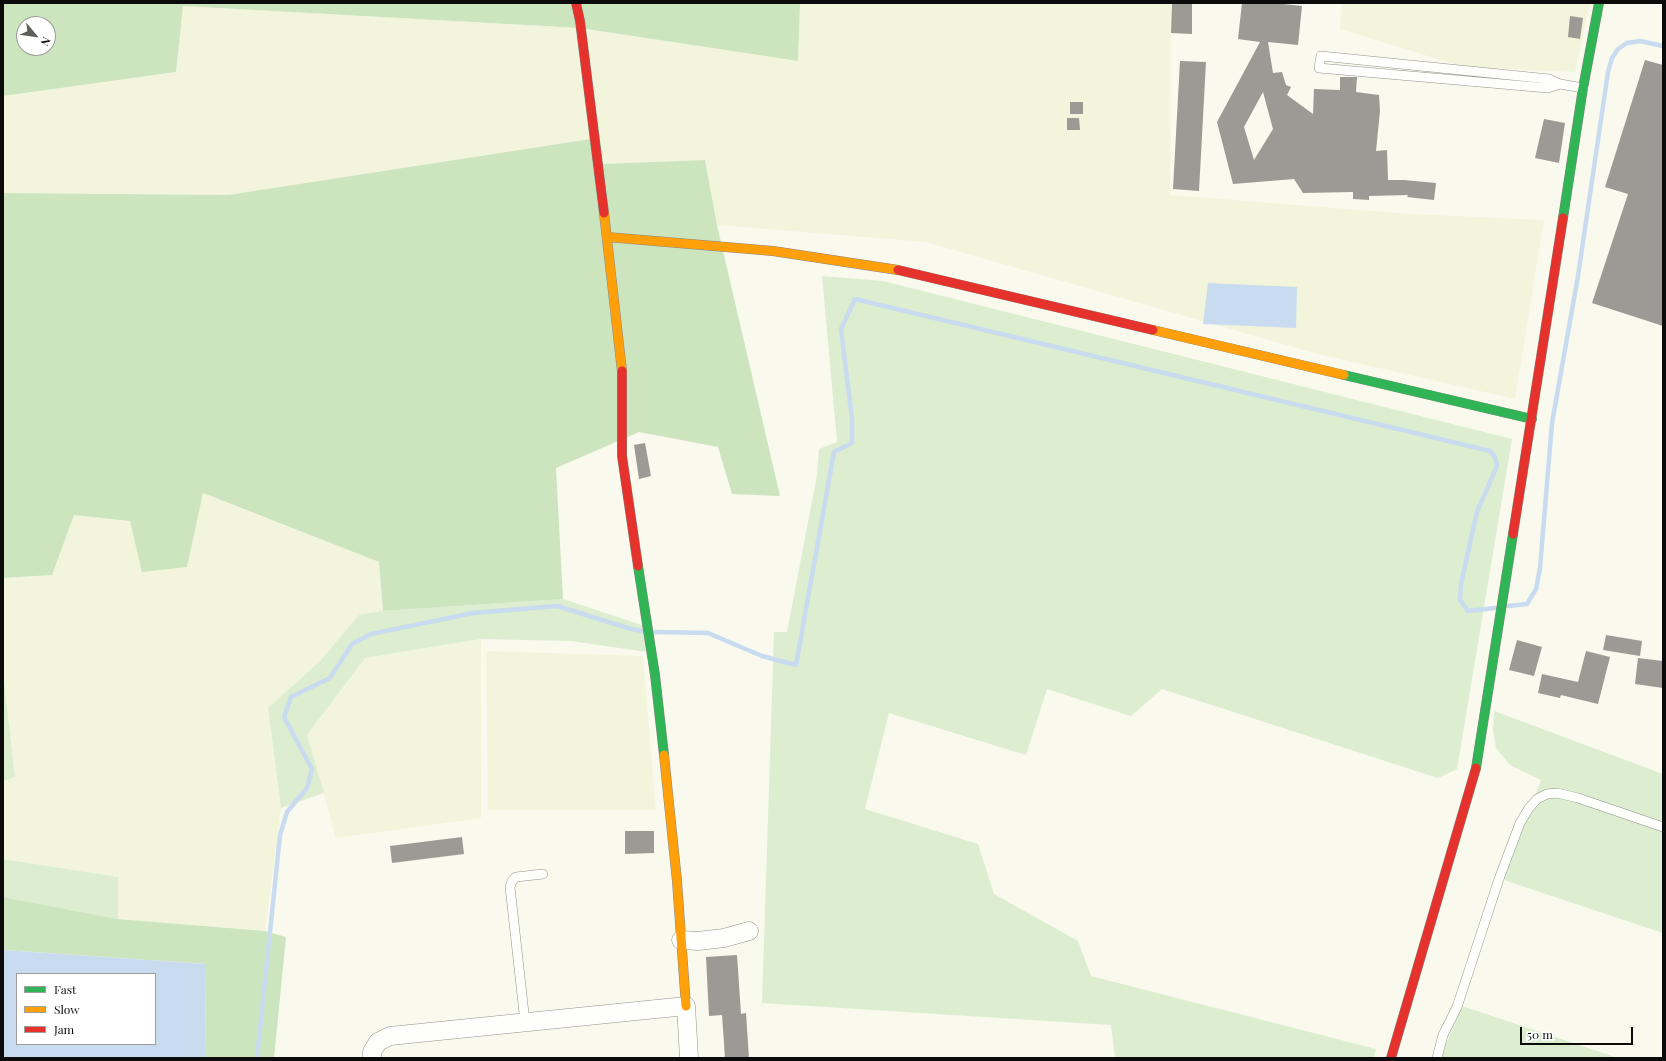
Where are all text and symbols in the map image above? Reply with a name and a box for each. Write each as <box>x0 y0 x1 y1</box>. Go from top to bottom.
north arrow <box>16 16 56 56</box>
text: N <box>38 34 55 49</box>
legend <box>16 973 156 1045</box>
text: Fast <box>54 981 76 997</box>
text: Slow <box>54 1001 80 1017</box>
scale bar <box>1522 1019 1635 1045</box>
text: Jam <box>54 1021 74 1037</box>
text: 50 m <box>1527 1026 1553 1042</box>

